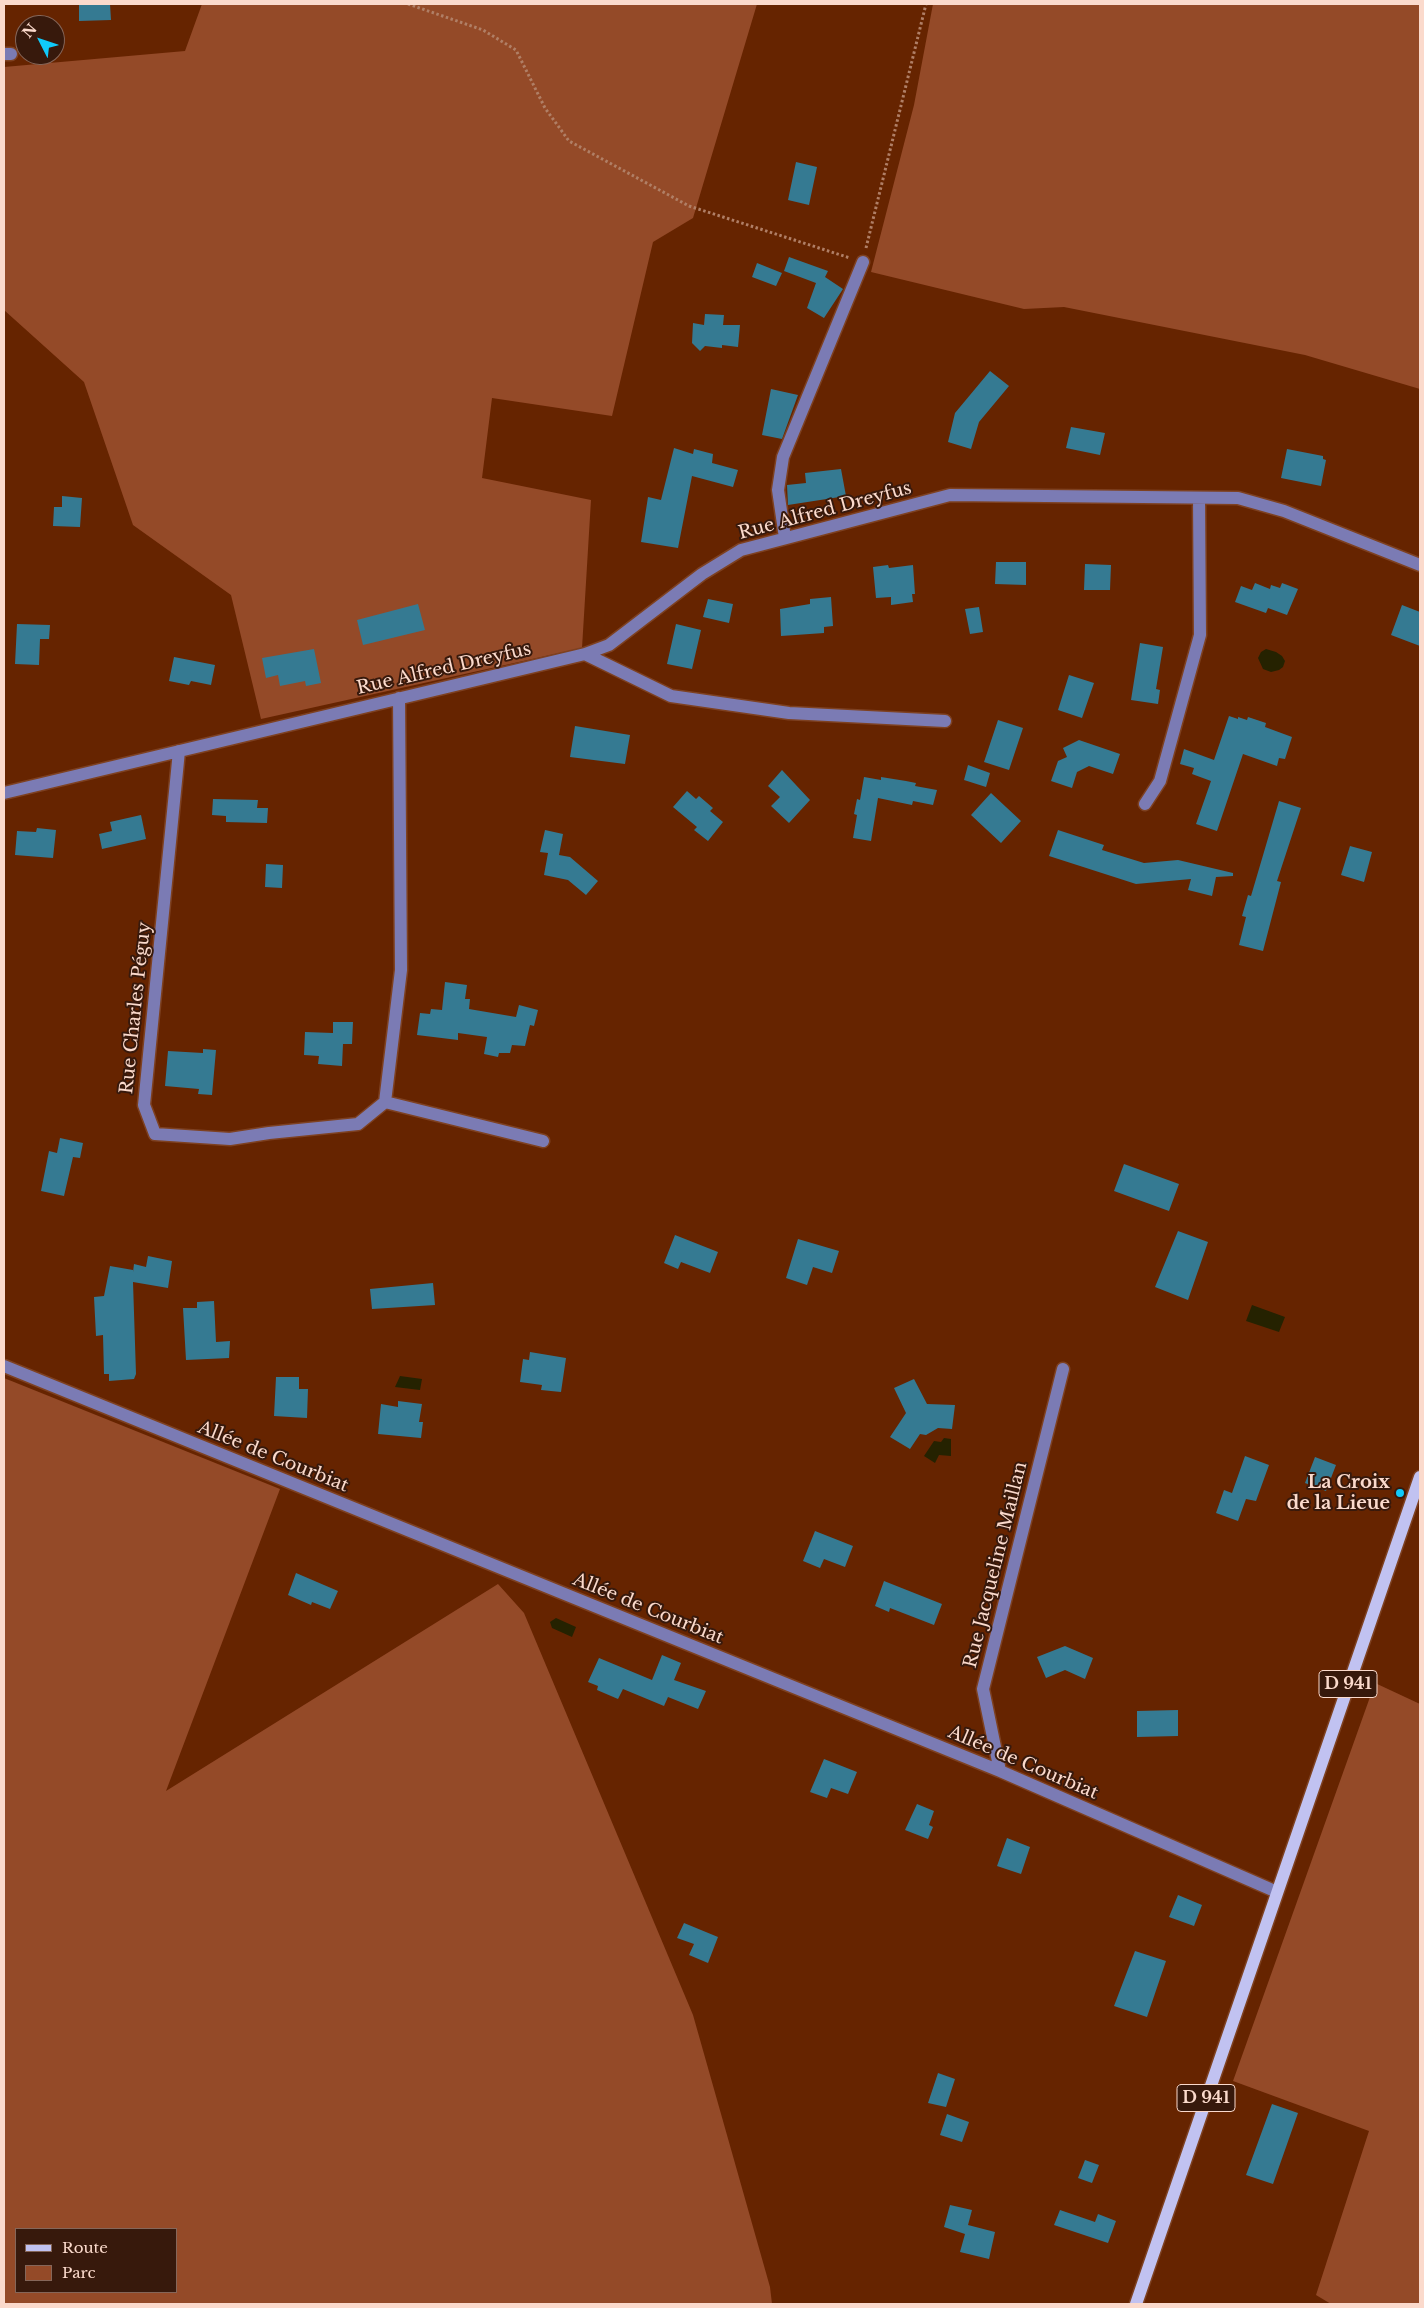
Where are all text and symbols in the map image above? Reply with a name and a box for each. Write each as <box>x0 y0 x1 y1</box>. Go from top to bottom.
north arrow <box>15 15 65 65</box>
text: N <box>18 20 41 42</box>
street label: Rue Alfred Dreyfus <box>736 477 914 545</box>
street label: Rue Alfred Dreyfus <box>355 638 533 700</box>
street label: Rue Charles Péguy <box>116 921 156 1095</box>
street label: Allée de Courbiat <box>195 1417 351 1497</box>
street label: Rue Jacqueline Maillan <box>960 1460 1032 1670</box>
place label: La Croix de la Lieue <box>1287 1472 1390 1515</box>
marker: La Croix de la Lieue <box>1394 1487 1406 1499</box>
street label: Allée de Courbiat <box>570 1569 726 1649</box>
road number: D 941 <box>1319 1670 1377 1698</box>
street label: Allée de Courbiat <box>945 1722 1101 1804</box>
road number: D 941 <box>1177 2084 1235 2112</box>
legend <box>15 2228 178 2293</box>
text: Route <box>62 2238 108 2257</box>
text: Parc <box>62 2263 95 2282</box>

